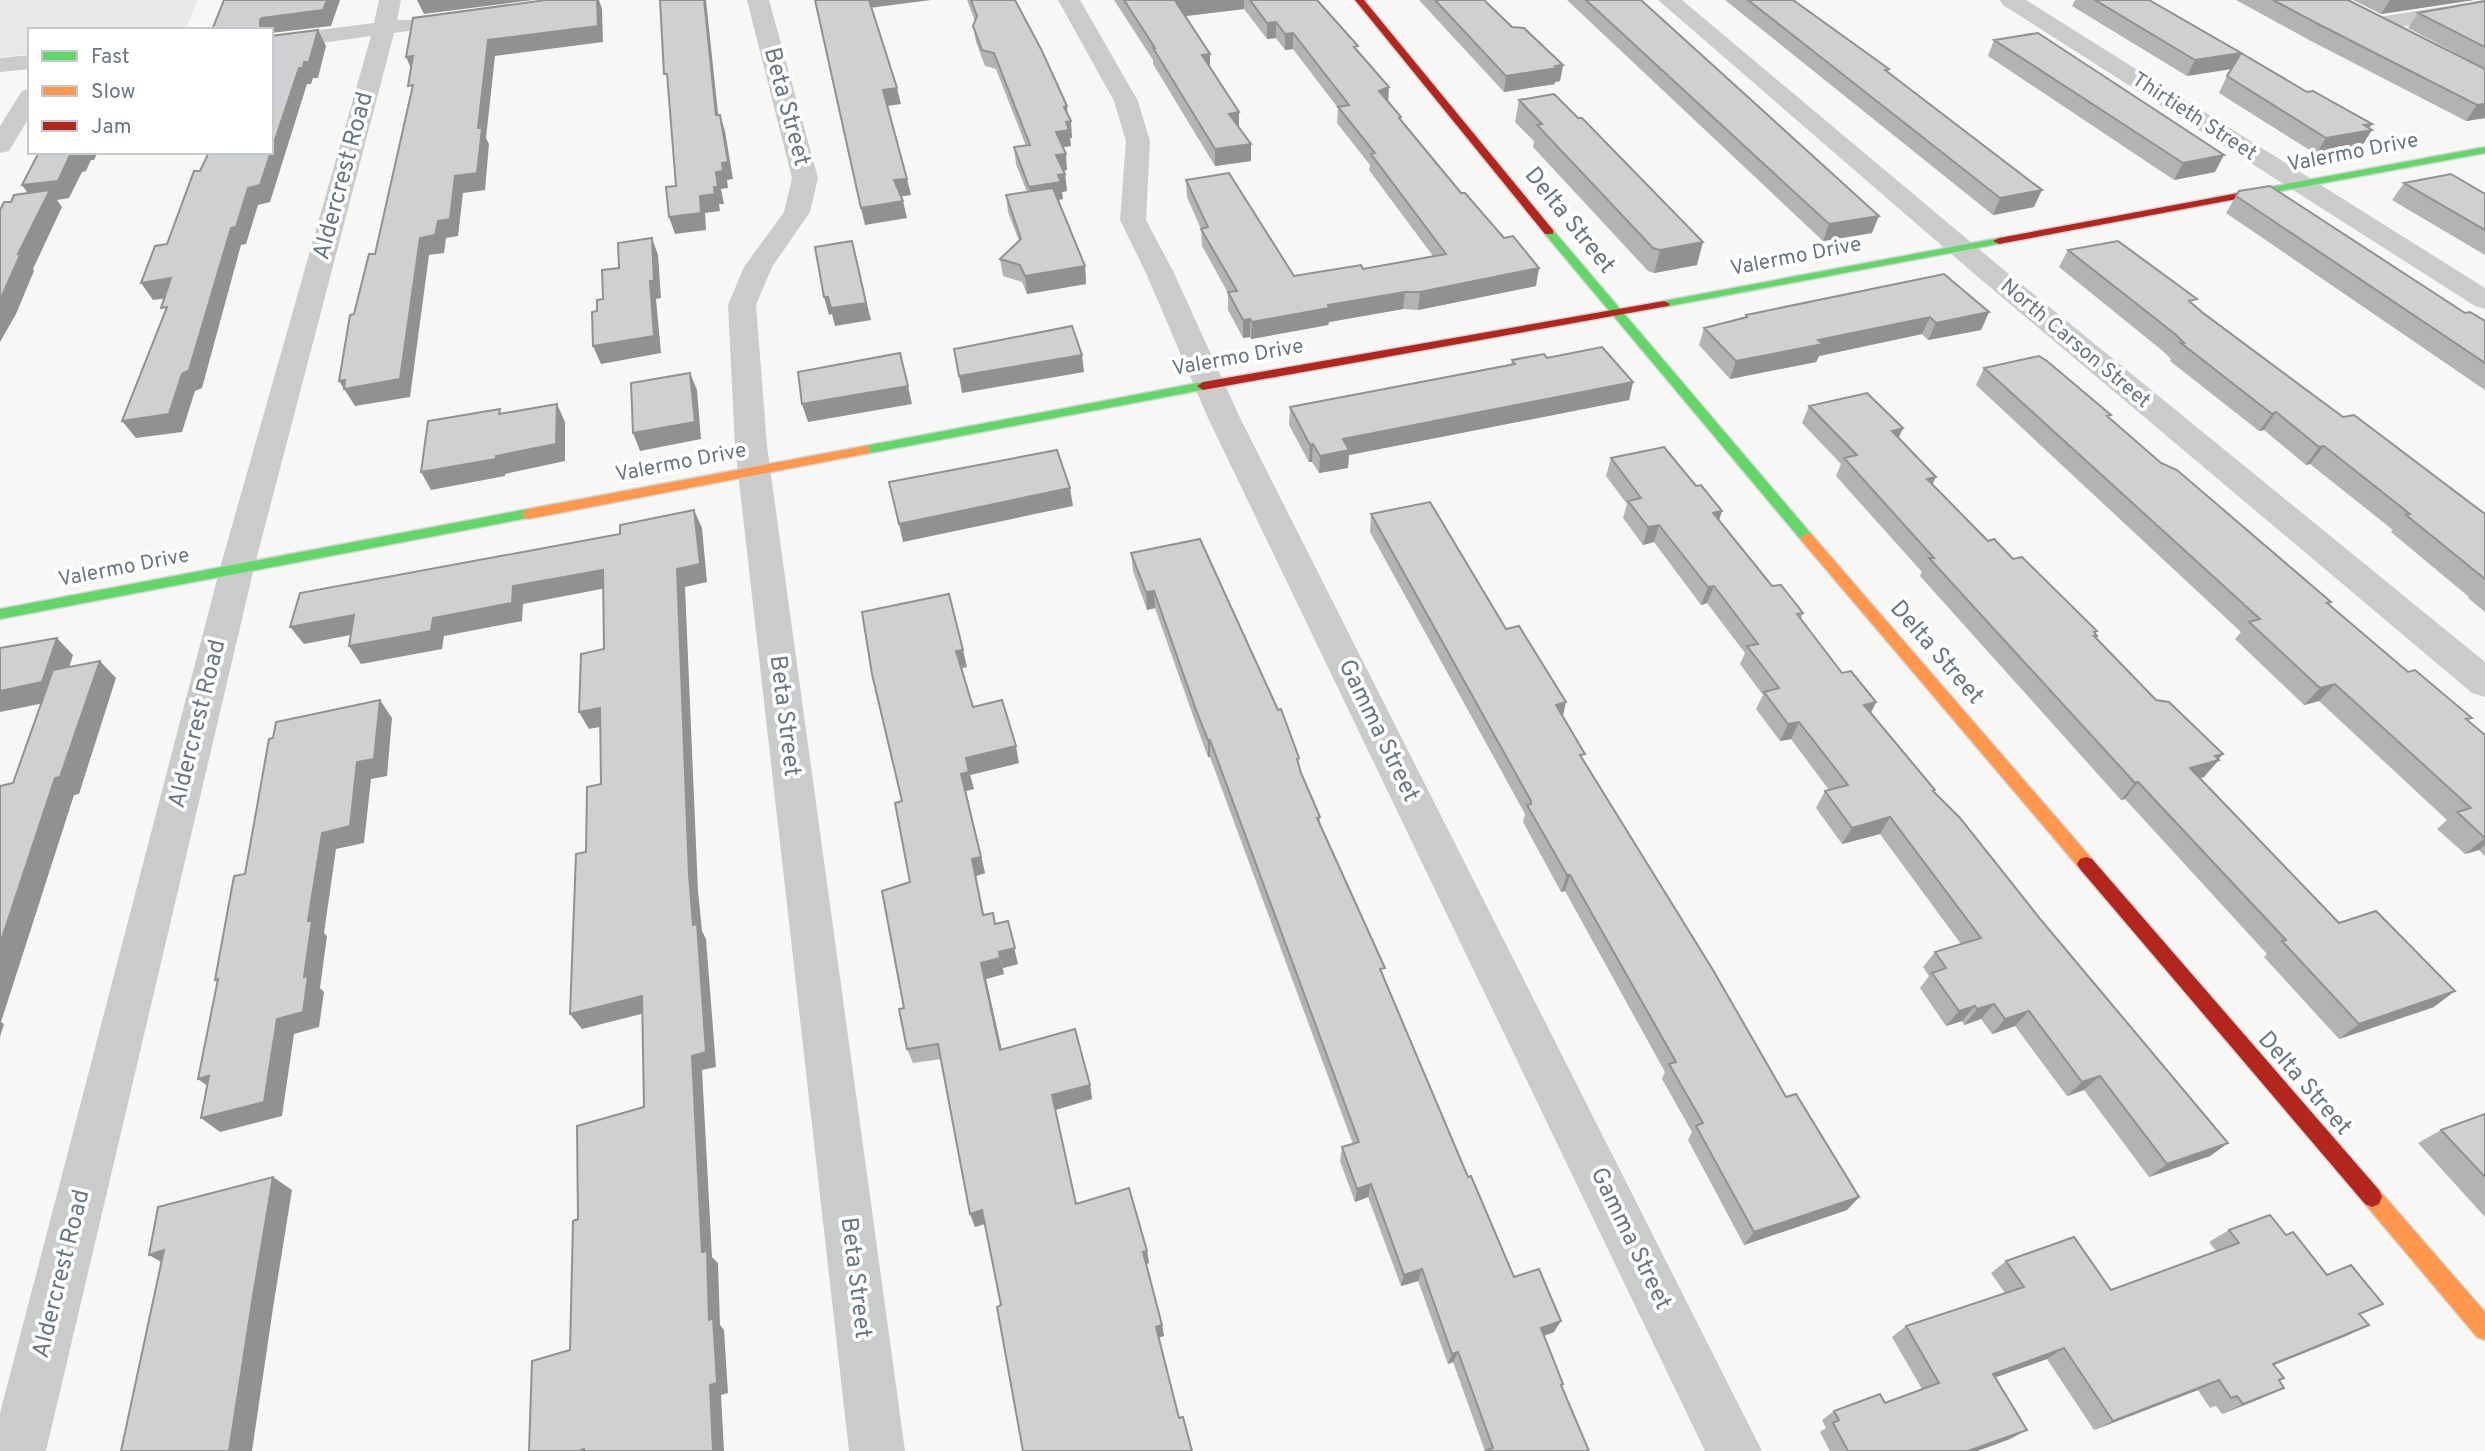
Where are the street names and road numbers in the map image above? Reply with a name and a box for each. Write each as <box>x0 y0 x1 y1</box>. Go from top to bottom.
street label: Beta Street <box>756 44 816 170</box>
street label: Thirtieth Street <box>2126 66 2262 168</box>
street label: Aldercrest Road <box>307 89 381 263</box>
street label: Valermo Drive <box>2285 127 2421 179</box>
street label: Delta Street <box>1517 162 1621 280</box>
street label: Valermo Drive <box>1728 231 1864 283</box>
street label: North Carson Street <box>1994 273 2156 415</box>
street label: Valermo Drive <box>1170 333 1306 383</box>
street label: Valermo Drive <box>613 437 749 489</box>
street label: Valermo Drive <box>56 542 192 594</box>
street label: Delta Street <box>1883 595 1989 711</box>
street label: Aldercrest Road <box>163 637 233 811</box>
street label: Beta Street <box>762 654 806 778</box>
street label: Gamma Street <box>1331 655 1425 807</box>
street label: Delta Street <box>2251 1026 2357 1142</box>
street label: Gamma Street <box>1583 1163 1677 1315</box>
street label: Aldercrest Road <box>27 1187 97 1361</box>
street label: Beta Street <box>833 1216 877 1340</box>

